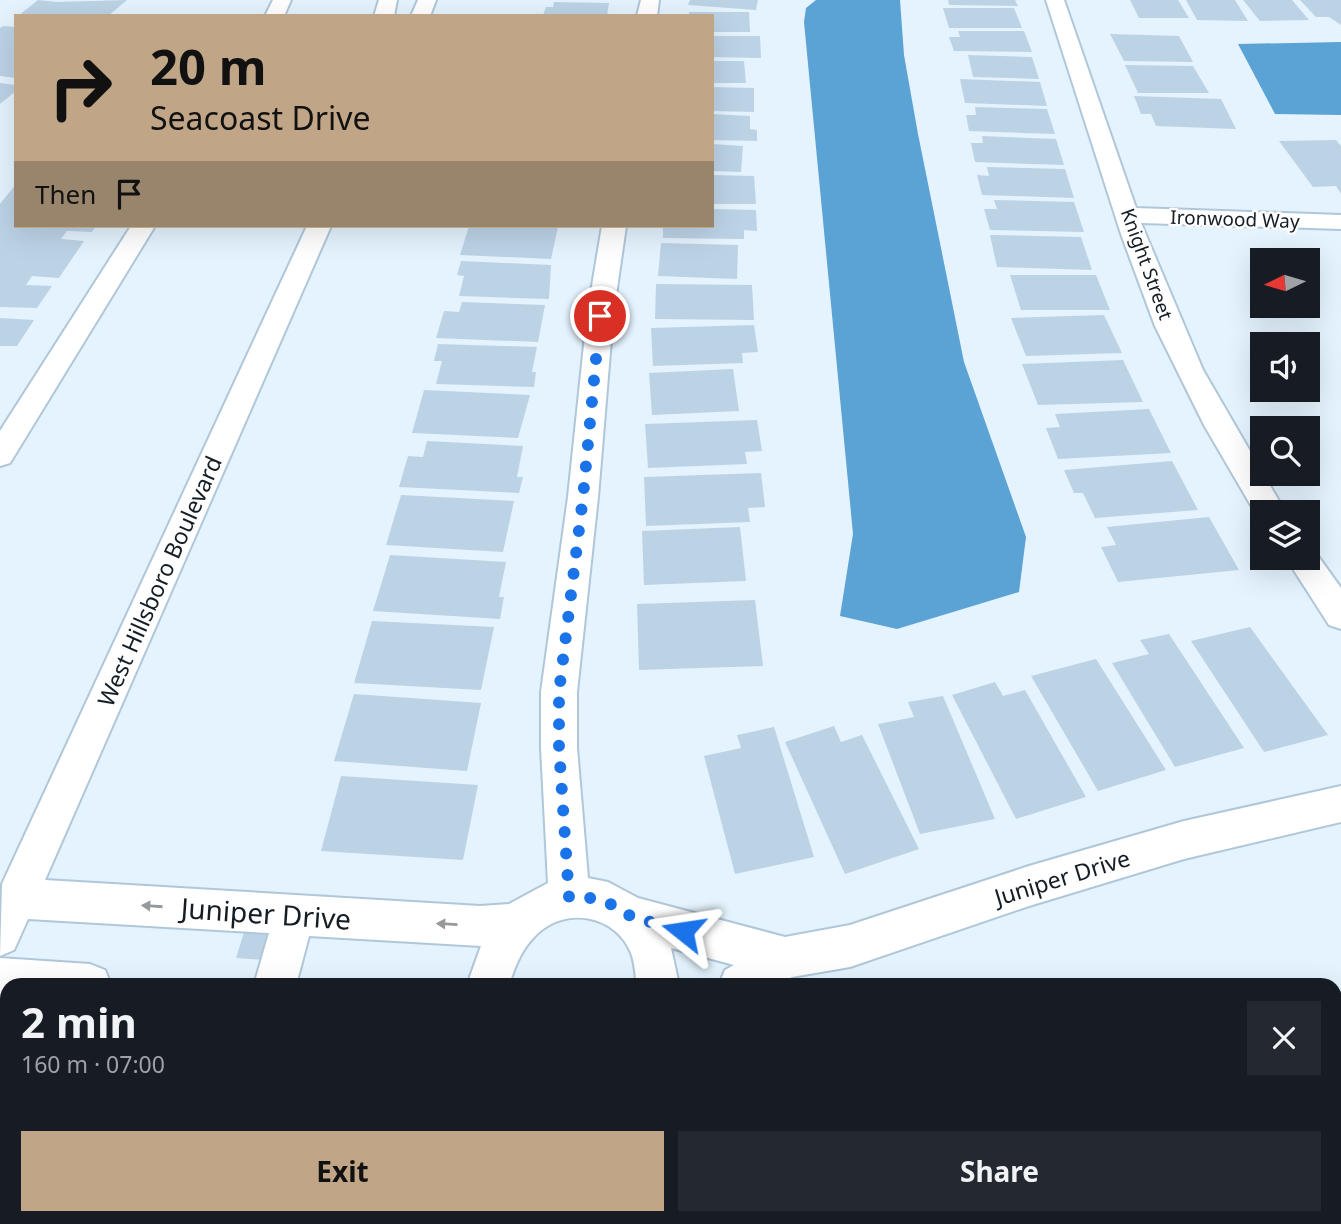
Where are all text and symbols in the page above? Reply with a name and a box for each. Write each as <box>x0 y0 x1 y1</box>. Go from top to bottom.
text: 20 m <box>150 33 267 99</box>
icon: right <box>35 42 126 133</box>
text: Seacoast Drive <box>150 96 371 139</box>
icon: arrive <box>110 175 148 213</box>
text: Then <box>35 176 96 212</box>
street label: Ironwood Way <box>1170 204 1300 234</box>
street label: Knight Street <box>1115 205 1179 323</box>
north arrow <box>1250 248 1320 318</box>
map controls <box>1250 248 1320 570</box>
pin <box>570 286 630 346</box>
icon: arrive <box>581 297 619 335</box>
button: sound <box>1250 332 1320 402</box>
button: search <box>1250 416 1320 486</box>
street label: West Hillsboro Boulevard <box>89 451 229 711</box>
button: layers <box>1250 500 1320 570</box>
street label: Juniper Drive <box>988 841 1134 913</box>
street label: Juniper Drive <box>177 888 352 938</box>
position arrow <box>646 894 720 968</box>
one-way arrow <box>141 900 163 911</box>
one-way arrow <box>436 918 458 929</box>
text: 2 min <box>21 993 137 1050</box>
button: close <box>1247 1001 1321 1075</box>
text: 160 m · 07:00 <box>21 1048 165 1080</box>
button: Exit <box>21 1131 664 1211</box>
button: Share <box>678 1131 1321 1211</box>

